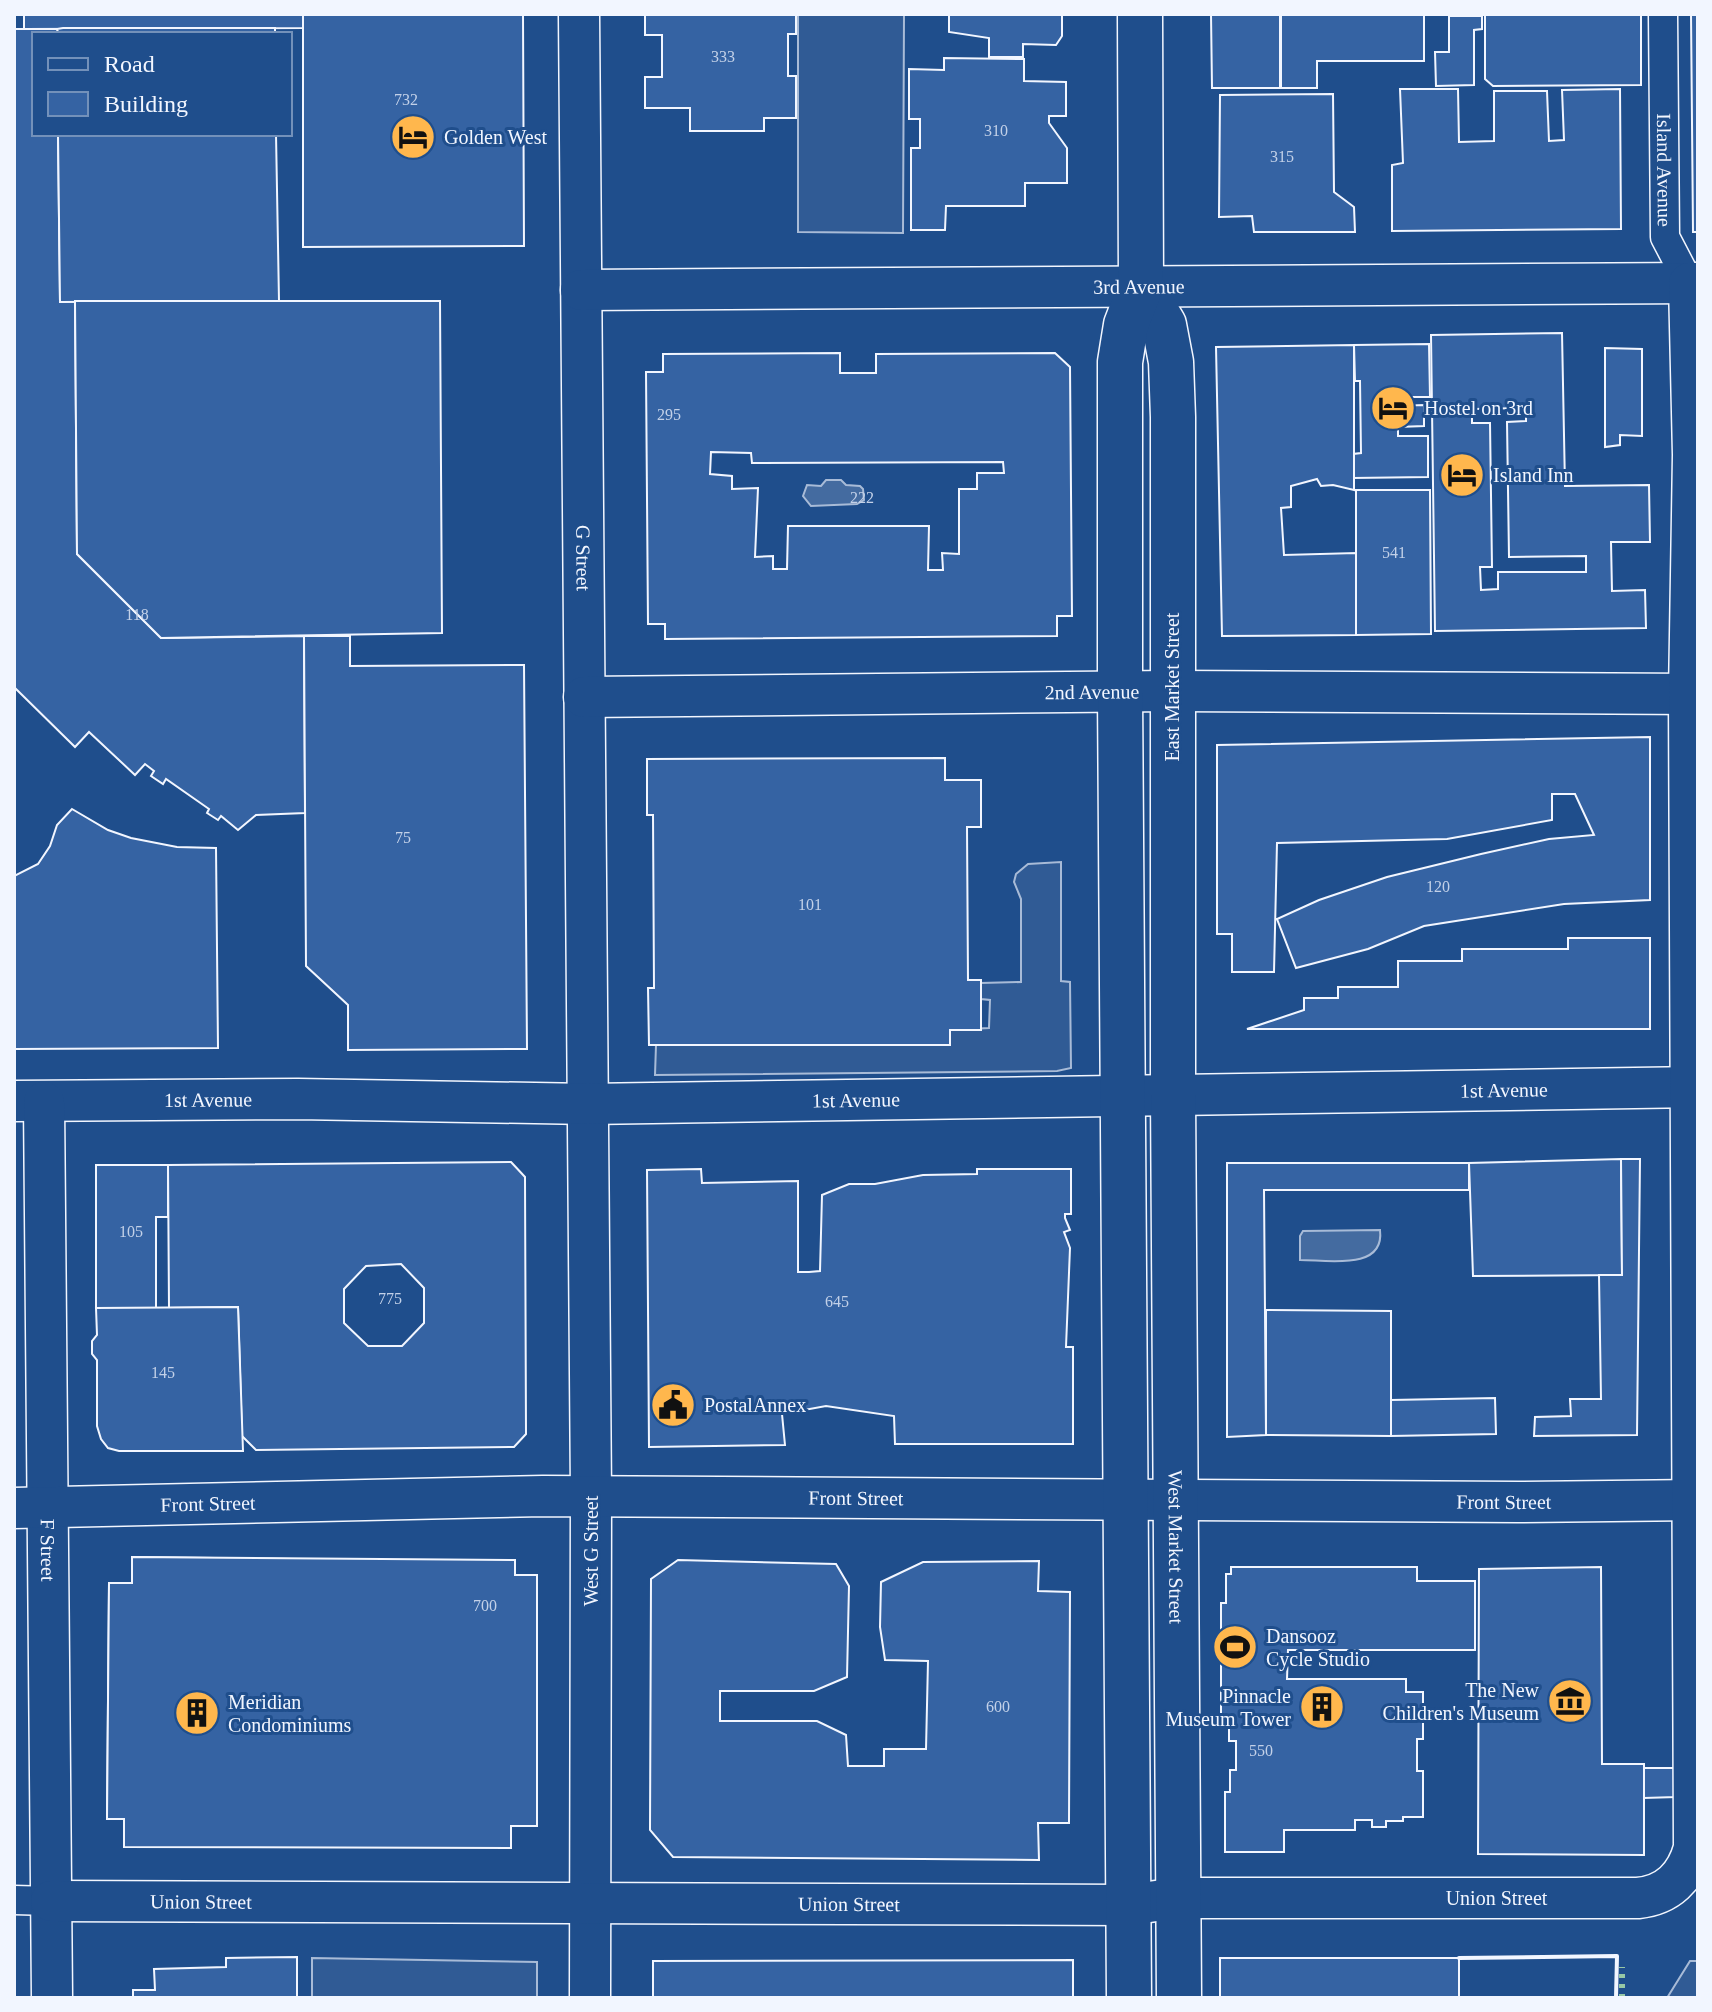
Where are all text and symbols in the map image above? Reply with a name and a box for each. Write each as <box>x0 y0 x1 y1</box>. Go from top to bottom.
legend <box>32 32 292 136</box>
house number: 333 <box>711 48 735 65</box>
text: Road <box>104 51 155 77</box>
text: Building <box>104 91 188 117</box>
house number: 732 <box>394 91 418 108</box>
hotel icon: Golden West <box>389 113 437 161</box>
street label: Island Avenue <box>1653 113 1676 227</box>
house number: 310 <box>984 122 1008 139</box>
place label: Golden West <box>444 126 547 148</box>
house number: 315 <box>1270 148 1294 165</box>
street label: 3rd Avenue <box>1093 275 1185 298</box>
hotel icon: Hostel on 3rd <box>1369 384 1417 432</box>
place label: Hostel on 3rd <box>1424 397 1533 419</box>
house number: 295 <box>657 406 681 423</box>
hotel icon: Island Inn <box>1438 451 1486 499</box>
place label: Island Inn <box>1493 464 1574 486</box>
house number: 222 <box>850 489 874 506</box>
street label: G Street <box>572 525 595 592</box>
house number: 541 <box>1382 544 1406 561</box>
house number: 118 <box>125 606 149 623</box>
street label: East Market Street <box>1161 612 1183 761</box>
street label: 2nd Avenue <box>1045 680 1140 703</box>
house number: 75 <box>395 829 411 846</box>
house number: 120 <box>1426 878 1450 895</box>
house number: 101 <box>798 896 822 913</box>
street label: 1st Avenue <box>1460 1078 1548 1102</box>
street label: 1st Avenue <box>164 1088 252 1111</box>
street label: 1st Avenue <box>812 1088 900 1112</box>
house number: 105 <box>119 1223 143 1240</box>
house number: 775 <box>378 1290 402 1307</box>
house number: 645 <box>825 1293 849 1310</box>
house number: 145 <box>151 1364 175 1381</box>
public building icon: PostalAnnex <box>649 1381 697 1429</box>
place label: PostalAnnex <box>704 1394 806 1416</box>
street label: West Market Street <box>1164 1470 1188 1625</box>
street label: Front Street <box>808 1487 904 1509</box>
street label: Front Street <box>1456 1491 1552 1513</box>
street label: Front Street <box>160 1492 256 1516</box>
street label: West G Street <box>580 1495 602 1606</box>
street label: F Street <box>37 1518 59 1582</box>
house number: 700 <box>473 1597 497 1614</box>
sports icon: Dansooz Cycle Studio <box>1211 1623 1259 1671</box>
place label: Dansooz Cycle Studio <box>1266 1625 1370 1671</box>
museum icon: The New Children's Museum <box>1546 1677 1594 1725</box>
place label: The New Children's Museum <box>1383 1679 1540 1724</box>
building icon: Pinnacle Museum Tower <box>1298 1683 1346 1731</box>
place label: Pinnacle Museum Tower <box>1166 1685 1291 1730</box>
building icon: Meridian Condominiums <box>173 1689 221 1737</box>
place label: Meridian Condominiums <box>228 1691 352 1736</box>
house number: 600 <box>986 1698 1010 1715</box>
house number: 550 <box>1249 1742 1273 1759</box>
street label: Union Street <box>1446 1887 1548 1909</box>
street label: Union Street <box>150 1890 252 1913</box>
street label: Union Street <box>798 1893 900 1915</box>

